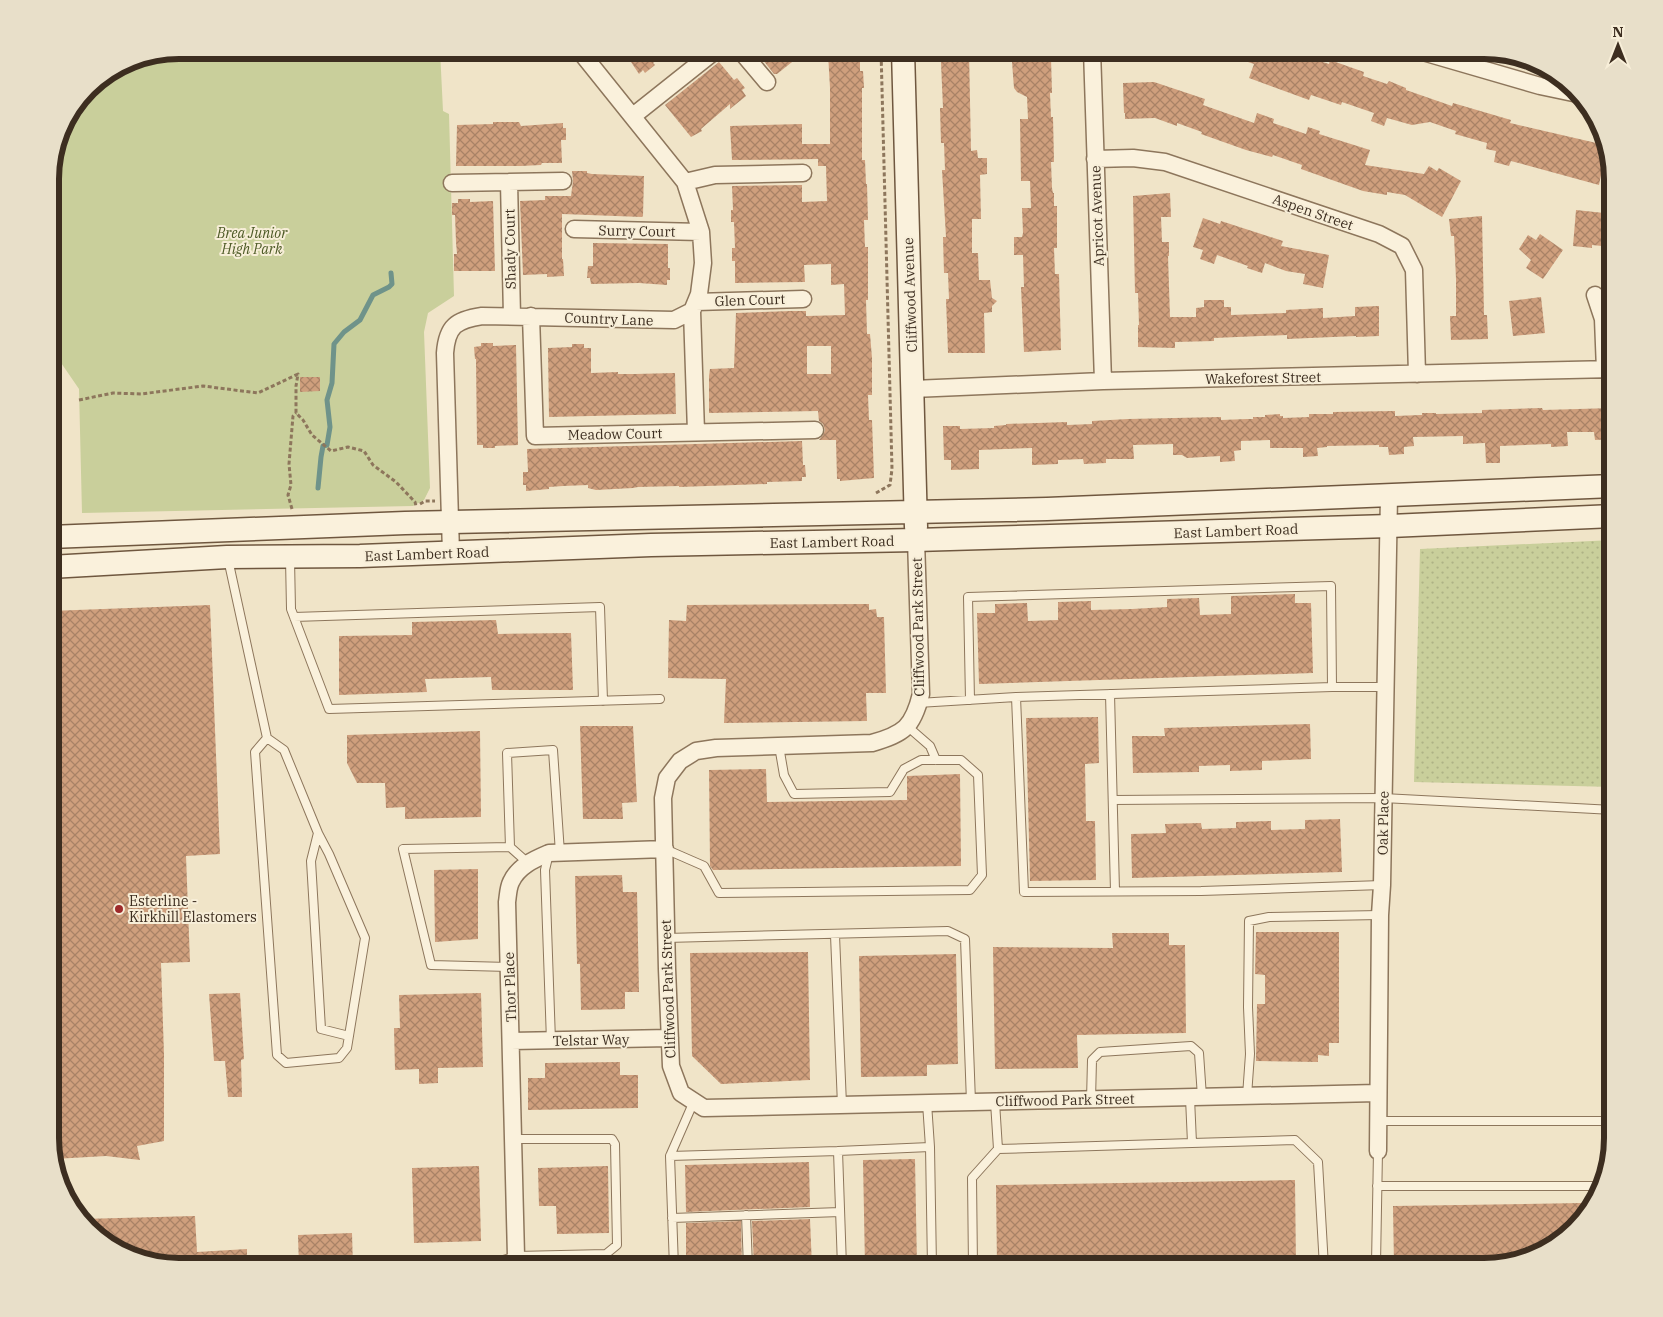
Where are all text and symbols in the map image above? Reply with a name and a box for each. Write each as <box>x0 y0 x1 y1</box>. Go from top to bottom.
north arrow <box>1593 20 1643 70</box>
text: N <box>1612 23 1624 41</box>
street label: Apricot Avenue <box>1086 165 1108 267</box>
street label: Aspen Street <box>1270 190 1356 234</box>
street label: Shady Court <box>500 208 520 289</box>
street label: Surry Court <box>598 221 676 241</box>
park label: Brea Junior High Park <box>216 224 288 258</box>
street label: Cliffwood Avenue <box>899 237 921 353</box>
street label: Glen Court <box>714 290 786 310</box>
street label: Country Lane <box>564 308 654 330</box>
street label: Wakeforest Street <box>1205 368 1321 388</box>
street label: Meadow Court <box>567 424 663 444</box>
street label: East Lambert Road <box>1173 520 1299 542</box>
street label: East Lambert Road <box>769 532 895 552</box>
street label: East Lambert Road <box>364 543 490 565</box>
street label: Cliffwood Park Street <box>908 557 928 697</box>
street label: Oak Place <box>1373 791 1393 855</box>
place label: Esterline - Kirkhill Elastomers <box>129 892 257 926</box>
marker: Esterline - Kirkhill Elastomers <box>113 903 125 915</box>
street label: Cliffwood Park Street <box>657 919 679 1059</box>
street label: Thor Place <box>500 952 520 1022</box>
street label: Telstar Way <box>553 1030 630 1050</box>
street label: Cliffwood Park Street <box>995 1090 1135 1110</box>

